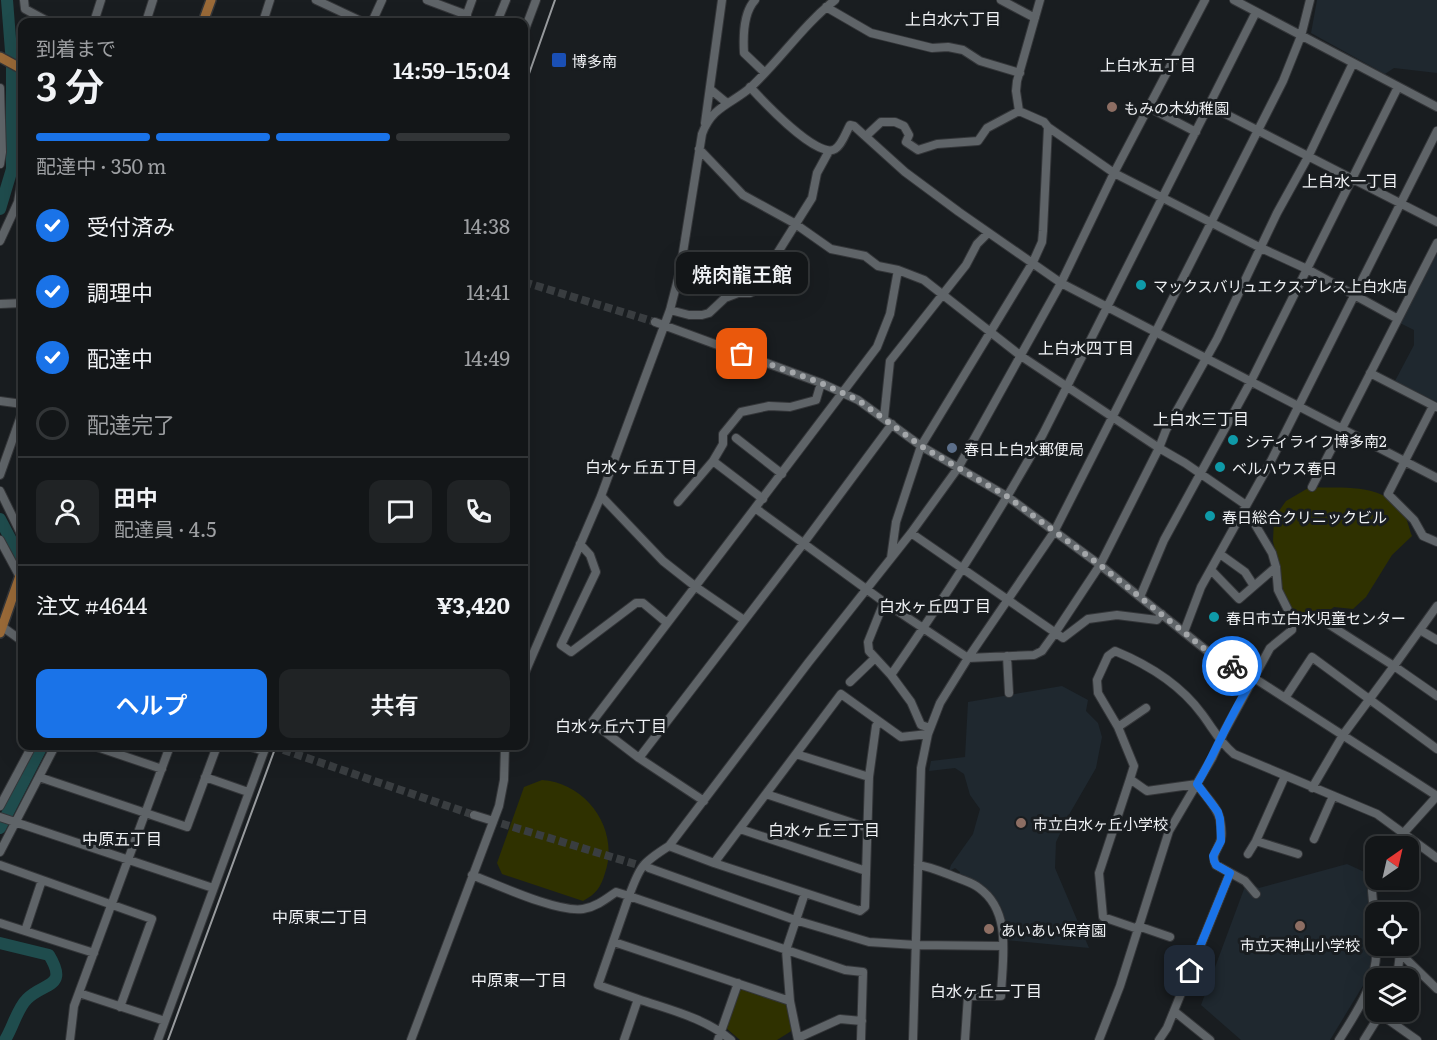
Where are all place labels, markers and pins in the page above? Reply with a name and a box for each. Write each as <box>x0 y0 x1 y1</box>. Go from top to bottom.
place label: 博多南 <box>572 49 617 72</box>
marker: 博多南 <box>550 51 568 69</box>
place label: もみの木幼稚園 <box>1124 96 1229 119</box>
marker: もみの木幼稚園 <box>1105 100 1119 114</box>
callout: 焼肉龍王館 <box>676 252 808 294</box>
place label: マックスバリュエクスプレス上白水店 <box>1153 274 1407 297</box>
marker: マックスバリュエクスプレス上白水店 <box>1134 278 1148 292</box>
pin <box>716 328 767 379</box>
place label: シティライフ博多南2 <box>1245 429 1387 452</box>
marker: シティライフ博多南2 <box>1226 433 1240 447</box>
place label: 春日上白水郵便局 <box>964 437 1084 460</box>
marker: 春日上白水郵便局 <box>945 441 959 455</box>
place label: ベルハウス春日 <box>1232 456 1337 479</box>
marker: ベルハウス春日 <box>1213 460 1227 474</box>
place label: 春日総合クリニックビル <box>1222 505 1387 528</box>
marker: 春日総合クリニックビル <box>1203 509 1217 523</box>
place label: 春日市立白水児童センター <box>1226 606 1406 629</box>
marker: 春日市立白水児童センター <box>1207 610 1221 624</box>
place label: 市立白水ヶ丘小学校 <box>1033 812 1168 835</box>
marker: 市立白水ヶ丘小学校 <box>1014 816 1028 830</box>
place label: あいあい保育園 <box>1001 918 1106 941</box>
marker: 市立天神山小学校 <box>1293 919 1307 933</box>
marker: あいあい保育園 <box>982 922 996 936</box>
place label: 市立天神山小学校 <box>1240 933 1360 956</box>
pin <box>1164 945 1215 996</box>

